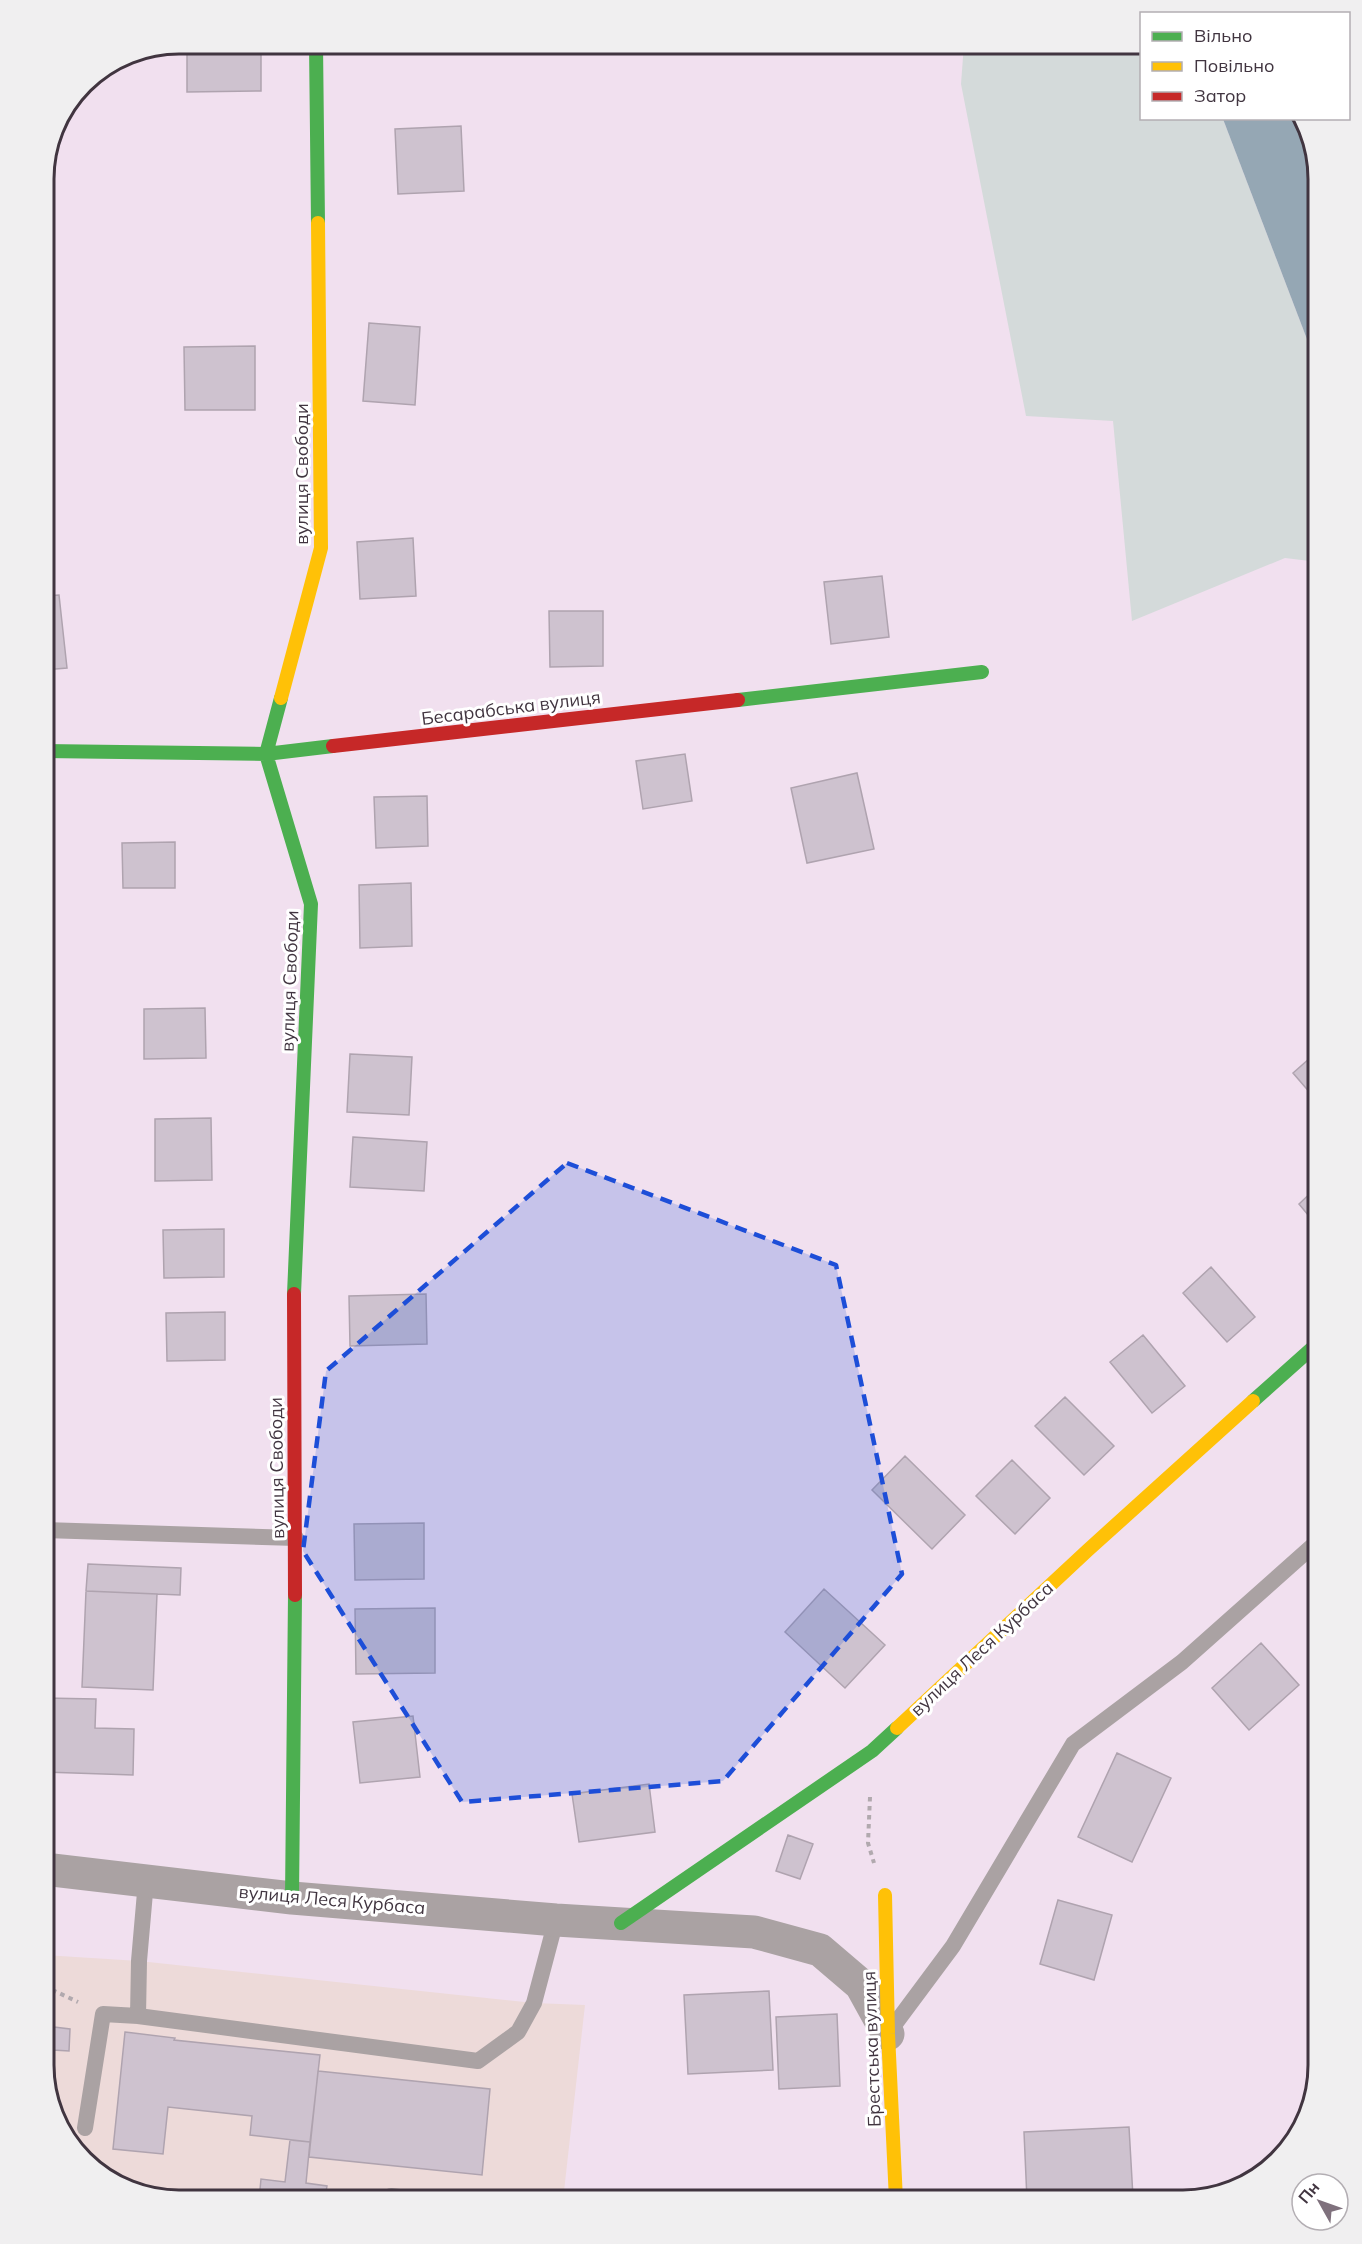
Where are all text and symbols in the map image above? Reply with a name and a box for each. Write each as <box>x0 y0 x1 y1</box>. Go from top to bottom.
legend <box>1140 12 1350 120</box>
text: Вільно <box>1194 24 1252 47</box>
text: Повільно <box>1194 54 1274 77</box>
text: Затор <box>1194 84 1246 107</box>
street label: вулиця Свободи <box>290 403 313 545</box>
street label: Бесарабська вулиця <box>420 685 602 730</box>
street label: вулиця Свободи <box>276 910 303 1052</box>
street label: вулиця Свободи <box>264 1397 289 1539</box>
street label: вулиця Леся Курбаса <box>905 1576 1058 1721</box>
street label: вулиця Леся Курбаса <box>238 1880 426 1919</box>
street label: Брестська вулиця <box>857 1971 886 2127</box>
north arrow <box>1290 2172 1350 2232</box>
text: Пн <box>1294 2177 1323 2207</box>

